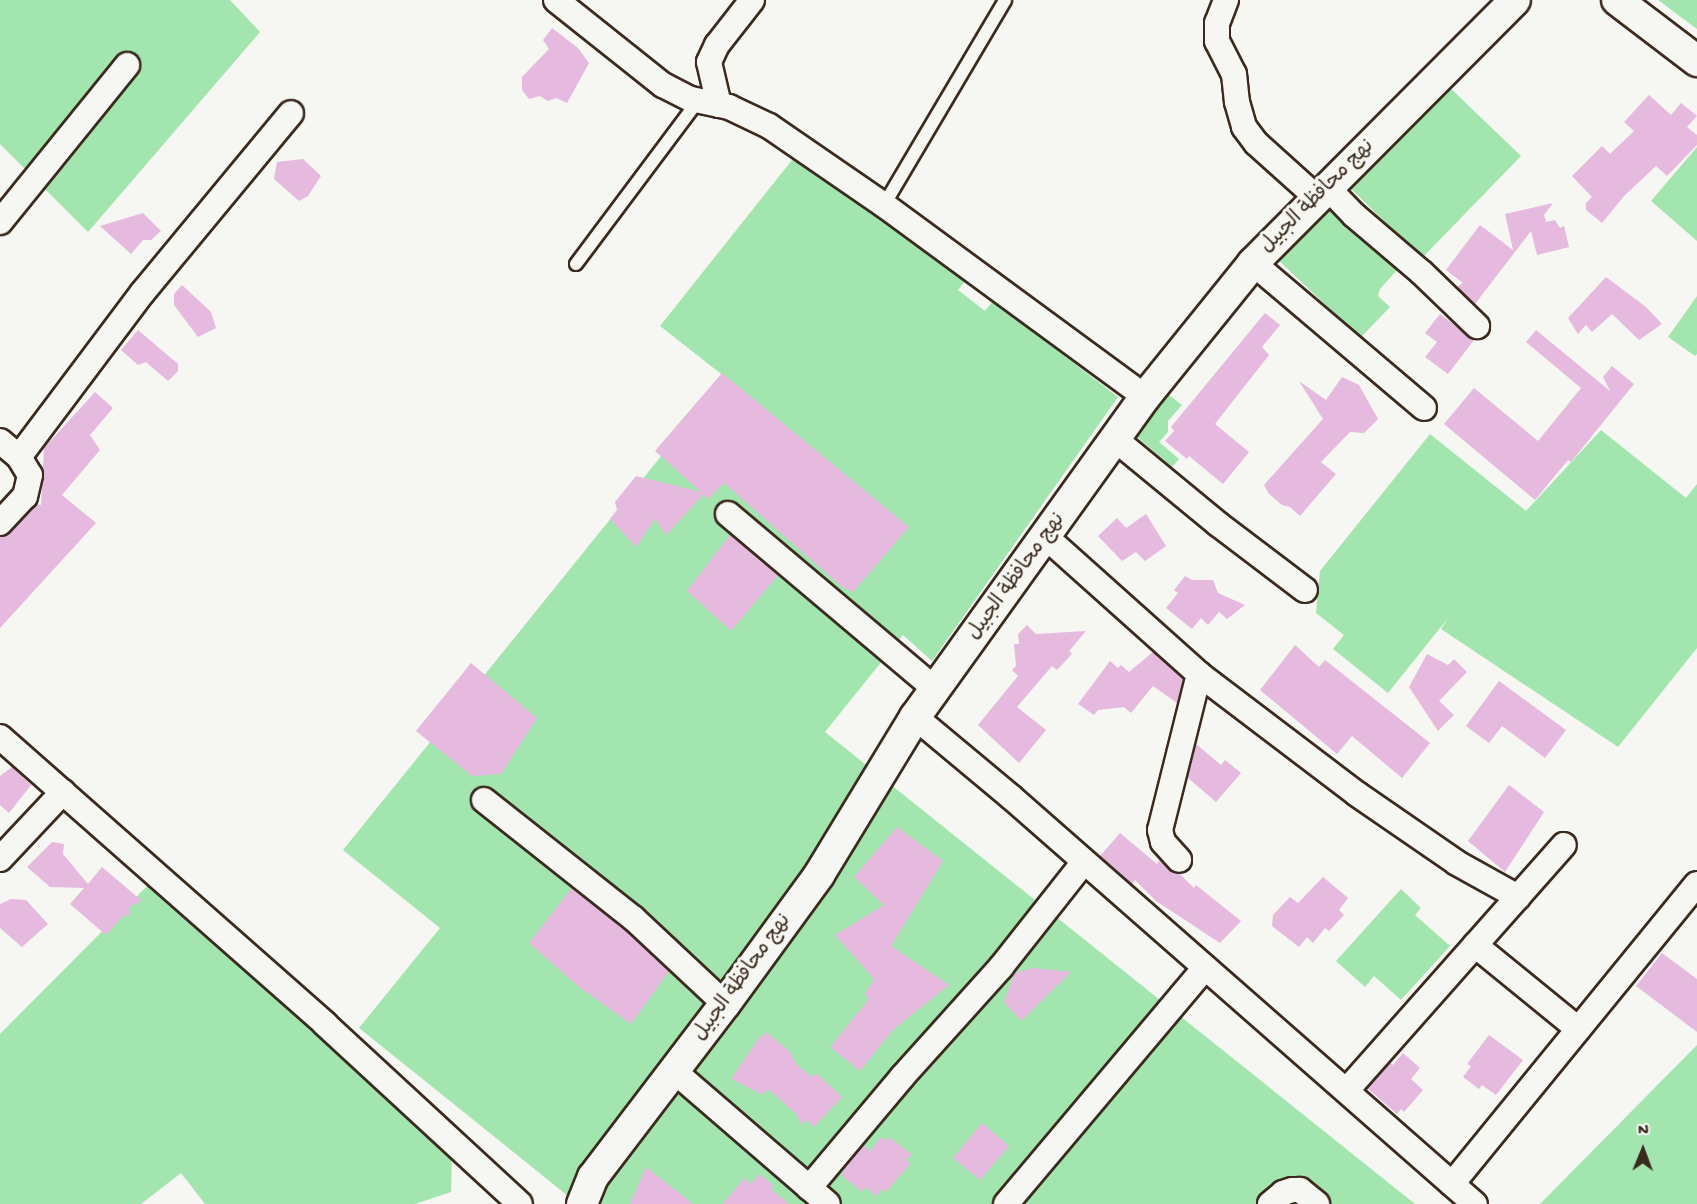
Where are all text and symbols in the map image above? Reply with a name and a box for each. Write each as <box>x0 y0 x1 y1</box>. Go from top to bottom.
street label: نهج محافظة الجبيل <box>1256 135 1380 259</box>
street label: نهج محافظة الجبيل <box>963 509 1071 645</box>
street label: نهج محافظة الجبيل <box>689 910 797 1046</box>
north arrow <box>1613 1120 1673 1180</box>
text: N <box>1638 1122 1649 1141</box>

